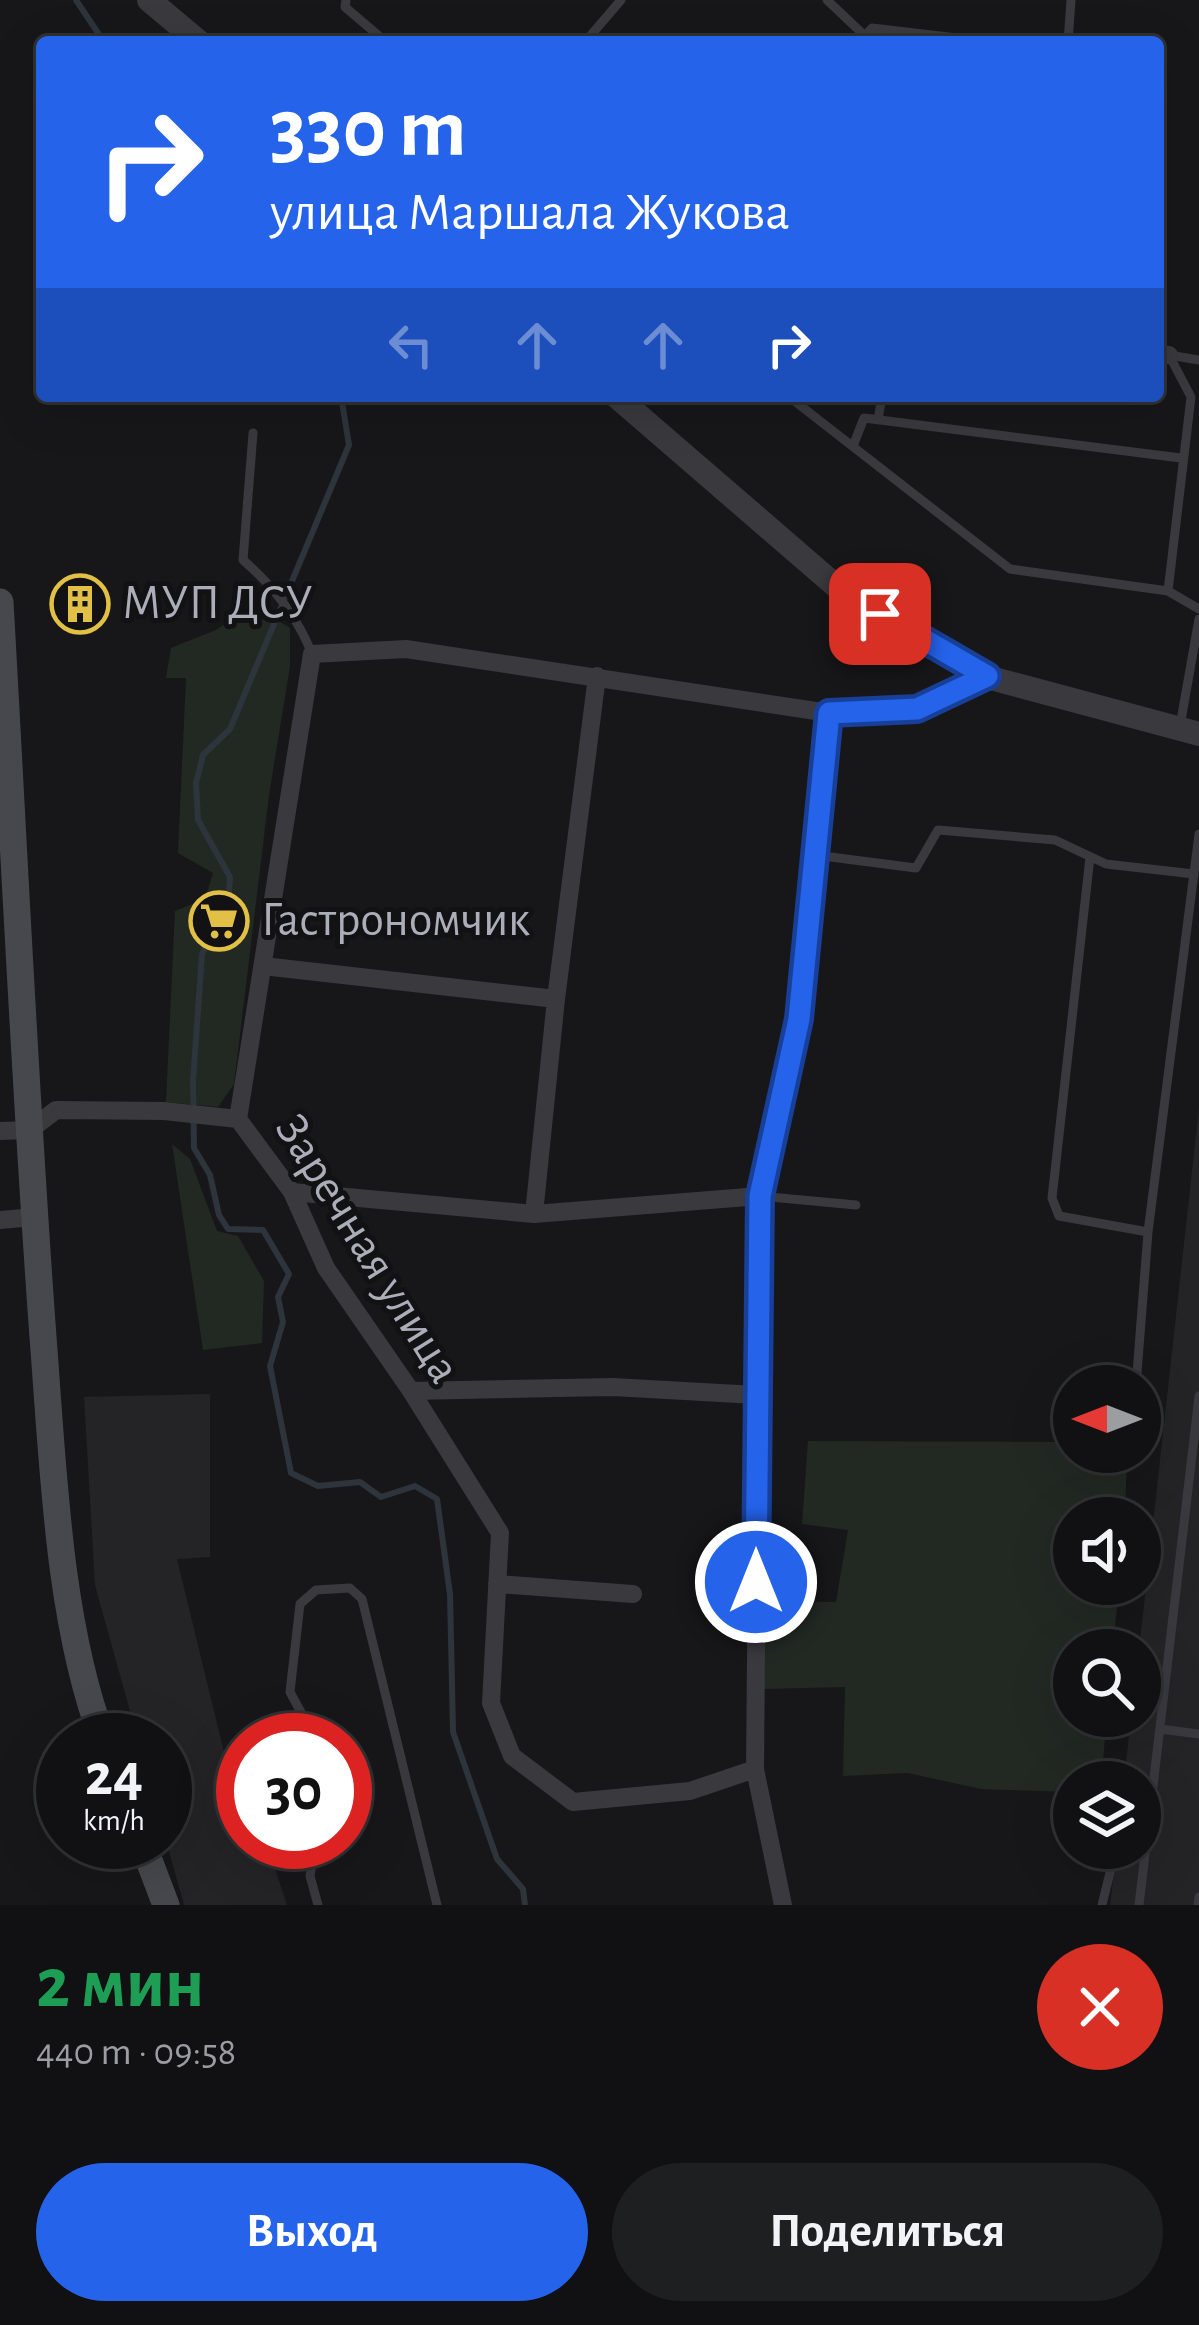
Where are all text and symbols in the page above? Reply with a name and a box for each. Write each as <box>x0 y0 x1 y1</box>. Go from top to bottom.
icon: right <box>72 84 228 240</box>
text: 330 m <box>270 88 467 172</box>
text: улица Маршала Жукова <box>270 186 790 240</box>
icon: left <box>378 312 444 378</box>
icon: ahead <box>504 312 570 378</box>
icon: ahead <box>630 312 696 378</box>
icon: right <box>756 312 822 378</box>
pin <box>829 563 931 665</box>
building icon: МУП ДСУ <box>49 573 111 635</box>
place label: МУП ДСУ <box>122 580 313 628</box>
icon: arrive <box>847 581 913 647</box>
supermarket icon: Гастрономчик <box>188 890 250 952</box>
place label: Гастрономчик <box>261 897 530 945</box>
street label: Заречная улица <box>265 1106 469 1392</box>
north arrow <box>1053 1365 1161 1473</box>
map controls <box>1053 1365 1161 1869</box>
button: sound <box>1053 1497 1161 1605</box>
position arrow <box>693 1519 819 1645</box>
button: search <box>1053 1629 1161 1737</box>
speed limit sign: 30 <box>216 1713 372 1869</box>
text: 24 <box>85 1746 143 1806</box>
button: layers <box>1053 1761 1161 1869</box>
text: km/h <box>83 1806 145 1836</box>
button: close <box>1037 1944 1163 2070</box>
text: 2 мин <box>36 1948 205 2020</box>
text: 440 m · 09:58 <box>36 2033 236 2072</box>
button: Выход <box>36 2163 588 2301</box>
button: Поделиться <box>612 2163 1163 2301</box>

